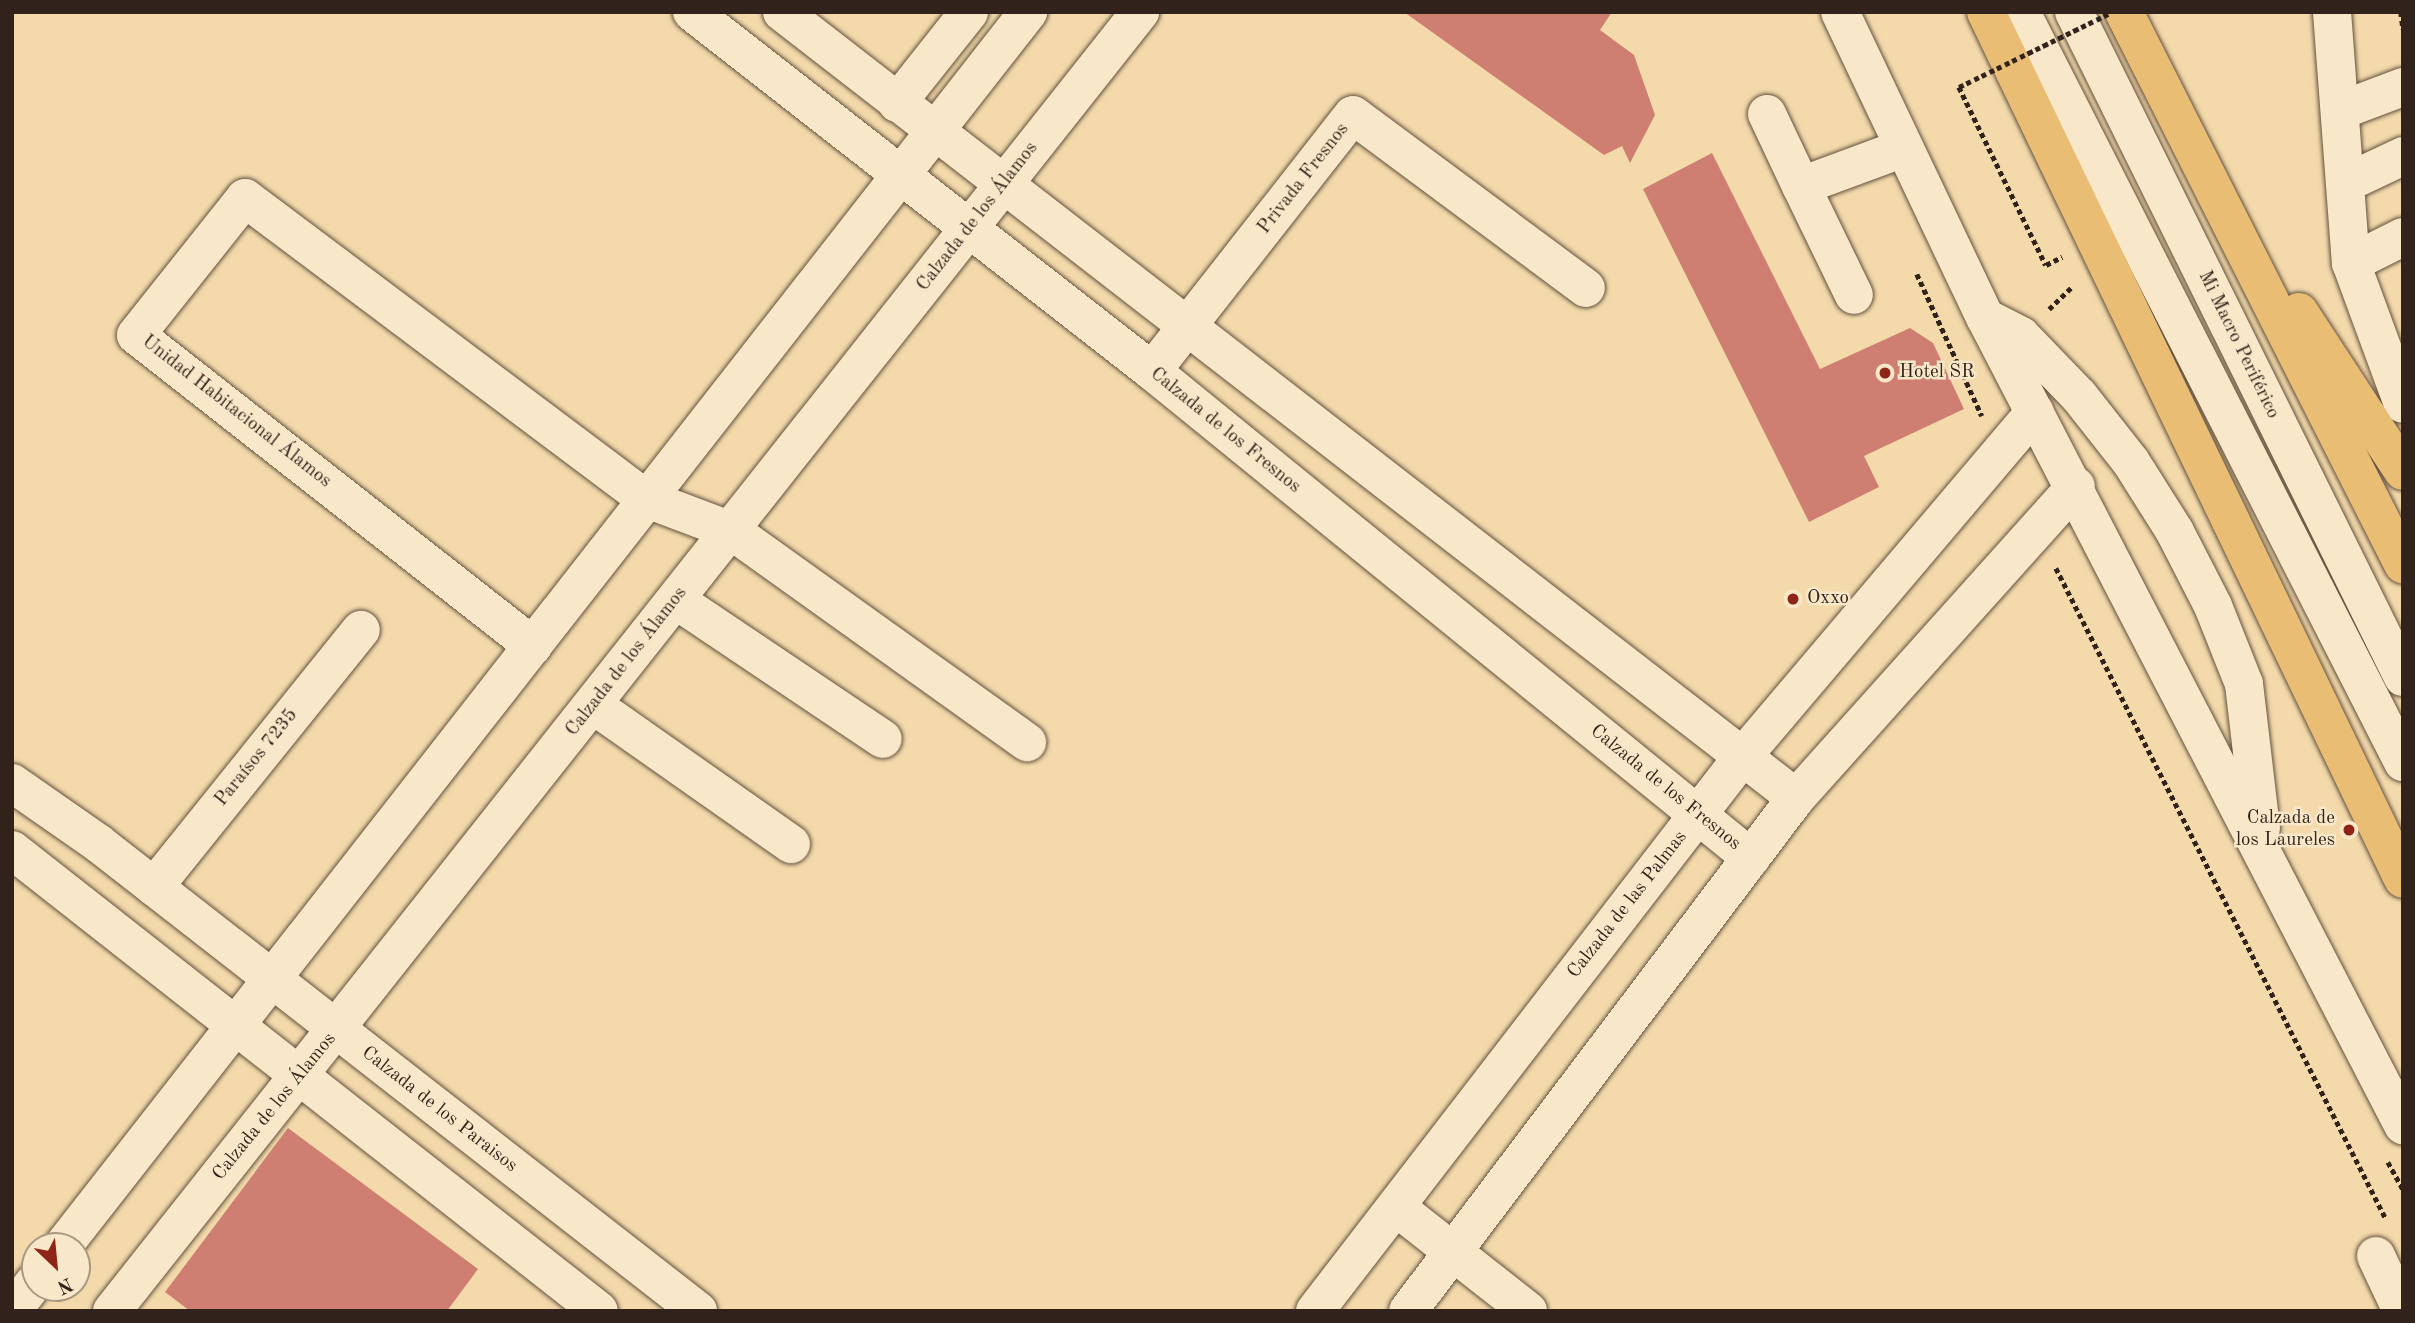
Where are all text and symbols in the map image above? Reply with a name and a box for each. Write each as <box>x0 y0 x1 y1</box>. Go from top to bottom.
street label: Privada Fresnos <box>1254 119 1354 239</box>
street label: Calzada de los Álamos <box>913 138 1043 296</box>
street label: Mi Macro Periférico <box>2192 267 2284 423</box>
street label: Unidad Habitacional Álamos <box>136 331 336 493</box>
place label: Hotel SR <box>1899 362 1975 384</box>
street label: Calzada de los Fresnos <box>1145 363 1305 499</box>
marker: Hotel SR <box>1877 365 1893 381</box>
street label: Calzada de los Álamos <box>562 583 692 741</box>
place label: Oxxo <box>1807 588 1849 610</box>
marker: Oxxo <box>1785 591 1801 607</box>
street label: Paraísos 7235 <box>211 705 303 811</box>
street label: Calzada de los Fresnos <box>1585 720 1745 856</box>
place label: Calzada de los Laureles <box>2236 808 2335 852</box>
marker: Calzada de los Laureles <box>2341 822 2357 838</box>
street label: Calzada de las Palmas <box>1563 827 1693 983</box>
street label: Calzada de los Álamos <box>208 1029 342 1185</box>
street label: Calzada de los Paraisos <box>357 1042 521 1178</box>
north arrow <box>21 1232 91 1302</box>
text: N <box>54 1273 75 1296</box>

